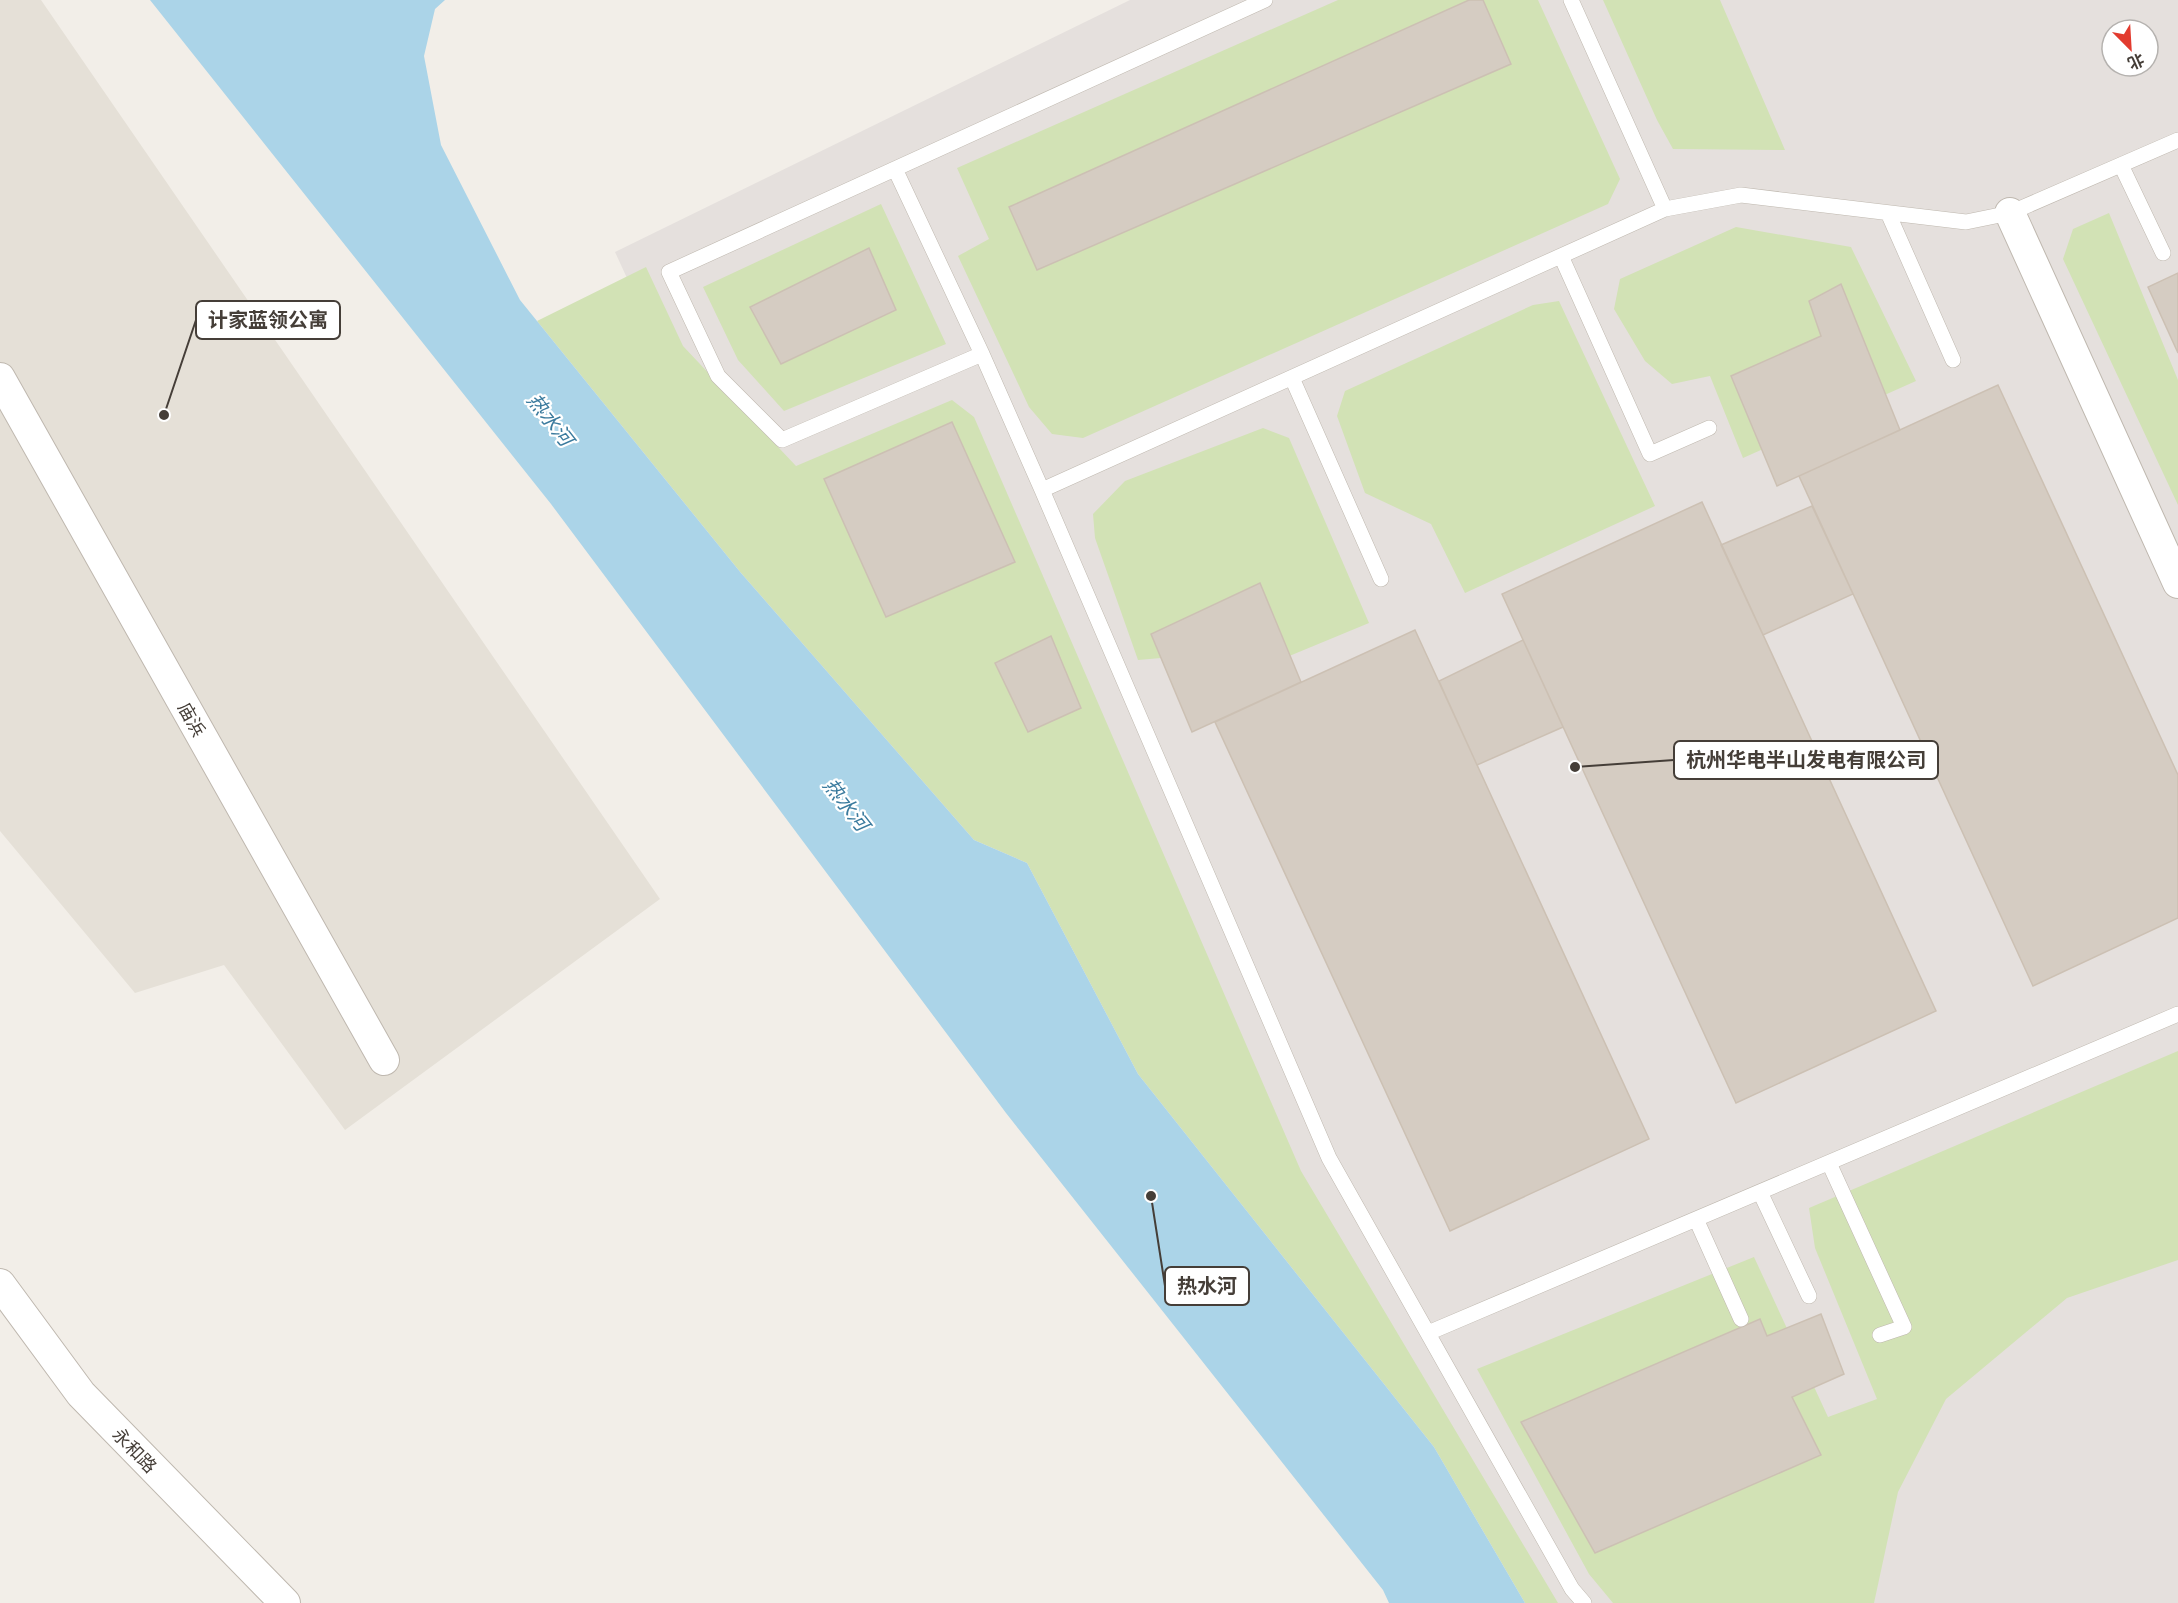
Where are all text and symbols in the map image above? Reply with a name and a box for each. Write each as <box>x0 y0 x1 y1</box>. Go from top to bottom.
north arrow <box>2100 18 2160 78</box>
text: 北 <box>2125 49 2147 74</box>
callout: 计家蓝领公寓 <box>196 301 340 339</box>
text: 计家蓝领公寓 <box>208 307 328 331</box>
water label: 热水河 <box>523 388 581 453</box>
street label: 庙浜 <box>174 698 210 740</box>
callout: 杭州华电半山发电有限公司 <box>1674 741 1938 779</box>
text: 杭州华电半山发电有限公司 <box>1686 747 1926 771</box>
water label: 热水河 <box>819 773 877 838</box>
callout: 热水河 <box>1165 1267 1249 1305</box>
text: 热水河 <box>1177 1273 1237 1297</box>
street label: 永和路 <box>108 1423 162 1477</box>

